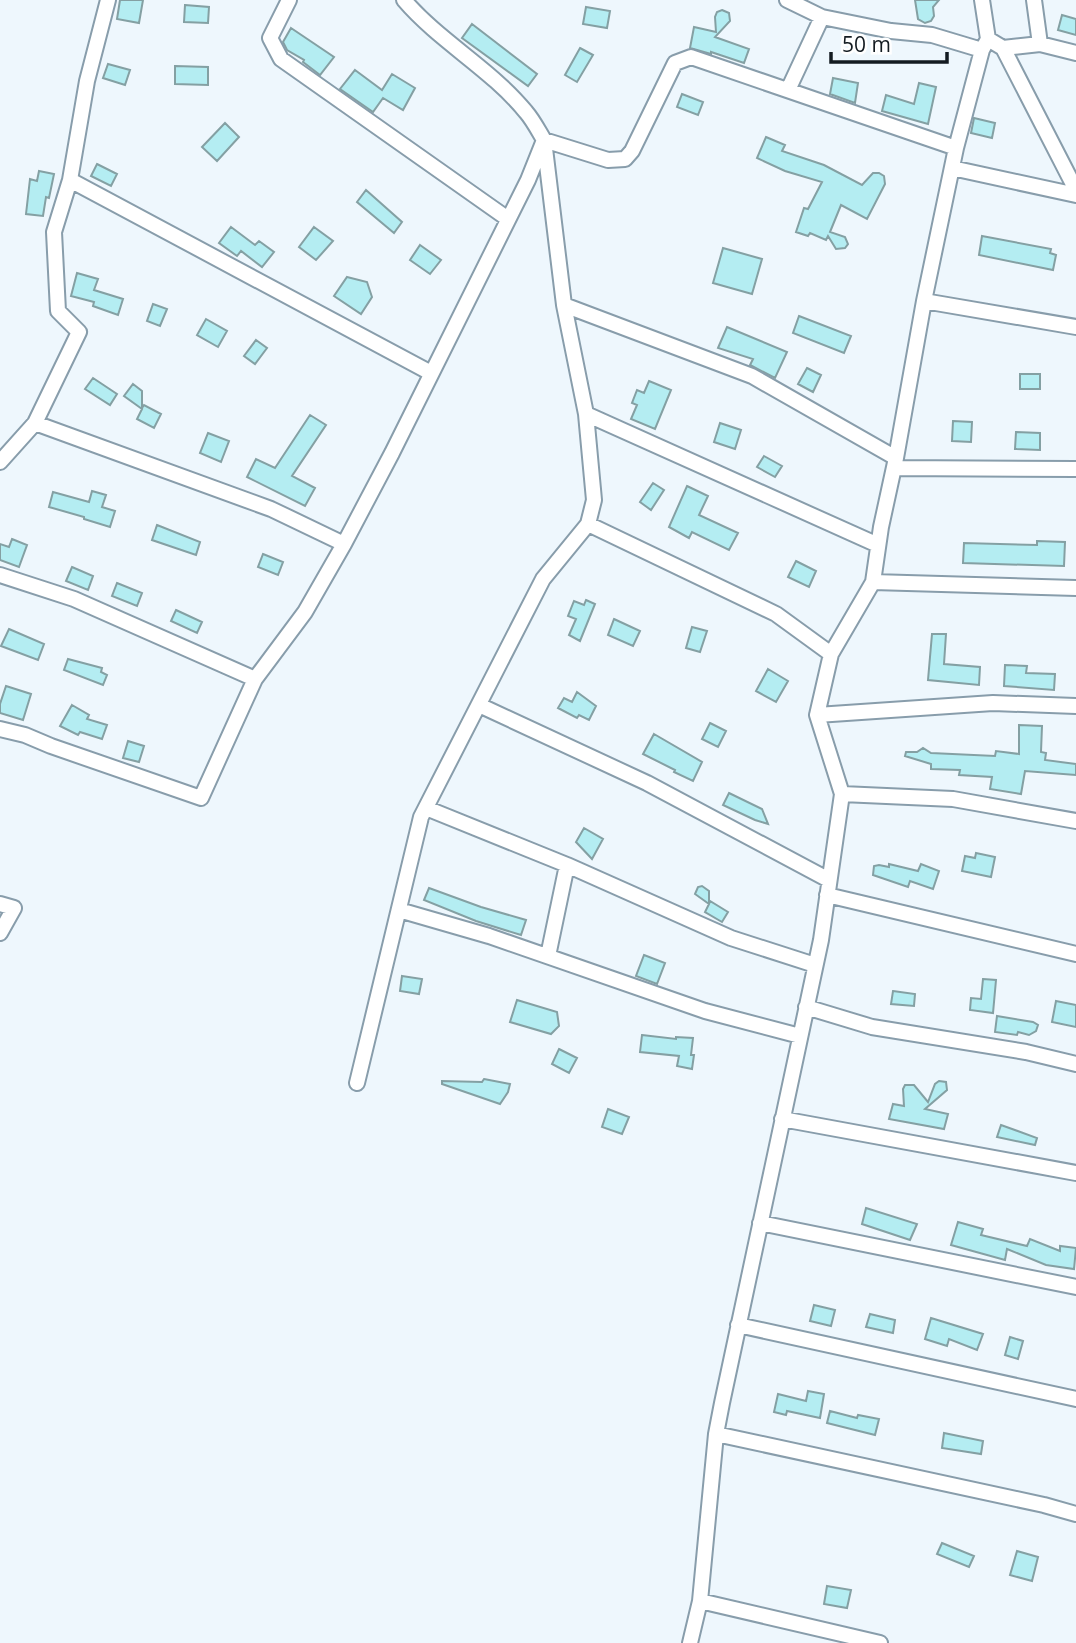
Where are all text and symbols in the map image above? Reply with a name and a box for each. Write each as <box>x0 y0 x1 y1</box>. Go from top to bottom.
scale bar <box>831 21 946 65</box>
text: 50 m <box>842 30 891 58</box>

